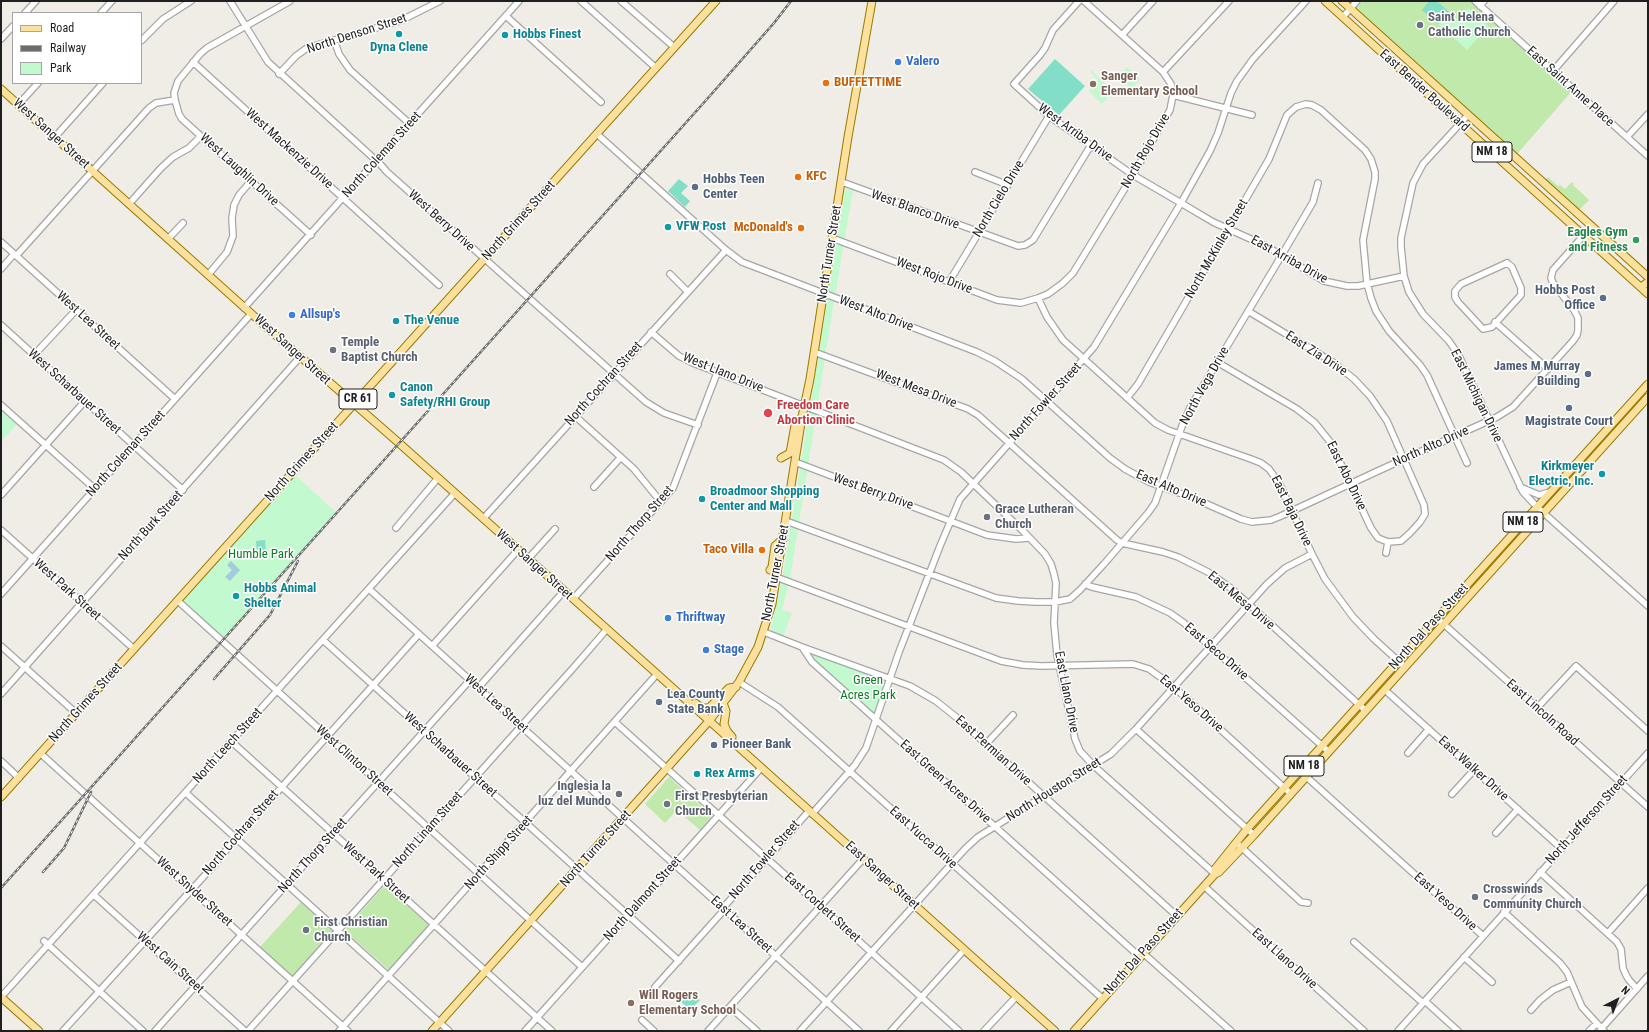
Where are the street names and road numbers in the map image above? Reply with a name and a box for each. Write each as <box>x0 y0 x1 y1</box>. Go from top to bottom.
street label: North Denson Street <box>305 11 409 57</box>
street label: East Saint Anne Place <box>1523 44 1617 130</box>
street label: East Bender Boulevard <box>1376 47 1472 135</box>
street label: West Sanger Street <box>9 96 93 172</box>
street label: West Arriba Drive <box>1035 101 1115 165</box>
street label: West Mackenzie Drive <box>242 106 336 192</box>
street label: North Coleman Street <box>339 109 425 201</box>
street label: North Rojo Drive <box>1118 111 1174 191</box>
street label: West Laughlin Drive <box>196 130 282 210</box>
road number: NM 18 <box>1472 142 1512 162</box>
street label: North Cielo Drive <box>970 158 1028 240</box>
street label: North Grimes Street <box>479 178 559 264</box>
street label: West Berry Drive <box>405 187 477 255</box>
street label: West Blanco Drive <box>869 187 961 233</box>
street label: North McKinley Street <box>1182 197 1252 301</box>
street label: North Turner Street <box>815 204 845 304</box>
street label: East Arriba Drive <box>1248 232 1330 288</box>
street label: West Rojo Drive <box>894 254 974 298</box>
street label: West Lea Street <box>53 288 123 354</box>
street label: West Alto Drive <box>837 293 915 335</box>
street label: West Sanger Street <box>250 312 334 388</box>
street label: East Zia Drive <box>1282 328 1350 380</box>
street label: North Cochran Street <box>562 339 646 429</box>
street label: North Vega Drive <box>1177 344 1233 428</box>
street label: West Scharbauer Street <box>24 346 124 438</box>
street label: East Michigan Drive <box>1447 347 1505 445</box>
street label: West Llano Drive <box>680 350 766 396</box>
street label: North Fowler Street <box>1007 360 1085 444</box>
street label: West Mesa Drive <box>873 366 959 412</box>
road number: CR 61 <box>339 389 377 409</box>
street label: North Coleman Street <box>83 408 169 500</box>
street label: North Grimes Street <box>262 419 342 505</box>
street label: North Alto Drive <box>1391 423 1471 471</box>
street label: East Abo Drive <box>1323 439 1369 513</box>
street label: East Alto Drive <box>1133 467 1209 511</box>
street label: West Berry Drive <box>831 470 915 514</box>
street label: East Baja Drive <box>1267 473 1315 549</box>
street label: North Thorp Street <box>603 483 677 565</box>
street label: North Burk Street <box>116 488 186 564</box>
road number: NM 18 <box>1503 512 1543 532</box>
street label: North Turner Street <box>759 523 793 623</box>
street label: West Sanger Street <box>492 527 576 603</box>
street label: West Park Street <box>30 556 104 624</box>
street label: East Mesa Drive <box>1204 569 1278 633</box>
street label: North Dal Paso Street <box>1386 581 1472 673</box>
street label: East Seco Drive <box>1181 620 1251 684</box>
street label: East Llano Drive <box>1050 650 1082 734</box>
street label: North Grimes Street <box>46 660 126 746</box>
street label: West Lea Street <box>461 671 531 737</box>
street label: East Yeso Drive <box>1156 672 1226 736</box>
street label: East Lincoln Road <box>1503 676 1581 750</box>
street label: North Leech Street <box>190 705 266 787</box>
street label: West Scharbauer Street <box>400 709 500 801</box>
street label: East Permian Drive <box>952 713 1034 789</box>
street label: West Clinton Street <box>312 722 396 800</box>
street label: East Walker Drive <box>1435 733 1511 805</box>
street label: East Green Acres Drive <box>896 737 994 827</box>
street label: North Houston Street <box>1004 755 1104 825</box>
road number: NM 18 <box>1284 756 1324 776</box>
street label: North Jefferson Street <box>1543 772 1631 868</box>
street label: North Cochran Street <box>200 787 282 879</box>
street label: North Linam Street <box>390 789 466 871</box>
street label: East Yucca Drive <box>886 804 960 872</box>
street label: North Turner Street <box>557 807 635 891</box>
street label: North Shipp Street <box>462 813 536 893</box>
street label: North Thorp Street <box>275 815 351 897</box>
street label: North Fowler Street <box>726 817 804 903</box>
street label: West Park Street <box>339 839 413 907</box>
street label: East Sanger Street <box>842 839 922 913</box>
street label: North Dalmont Street <box>601 853 685 945</box>
street label: West Snyder Street <box>153 854 235 930</box>
street label: East Corbett Street <box>781 870 863 946</box>
street label: East Yeso Drive <box>1410 870 1480 934</box>
street label: East Lea Street <box>707 893 775 957</box>
street label: North Dal Paso Street <box>1101 906 1187 998</box>
street label: East Llano Drive <box>1248 926 1320 992</box>
street label: West Cain Street <box>133 929 207 997</box>

